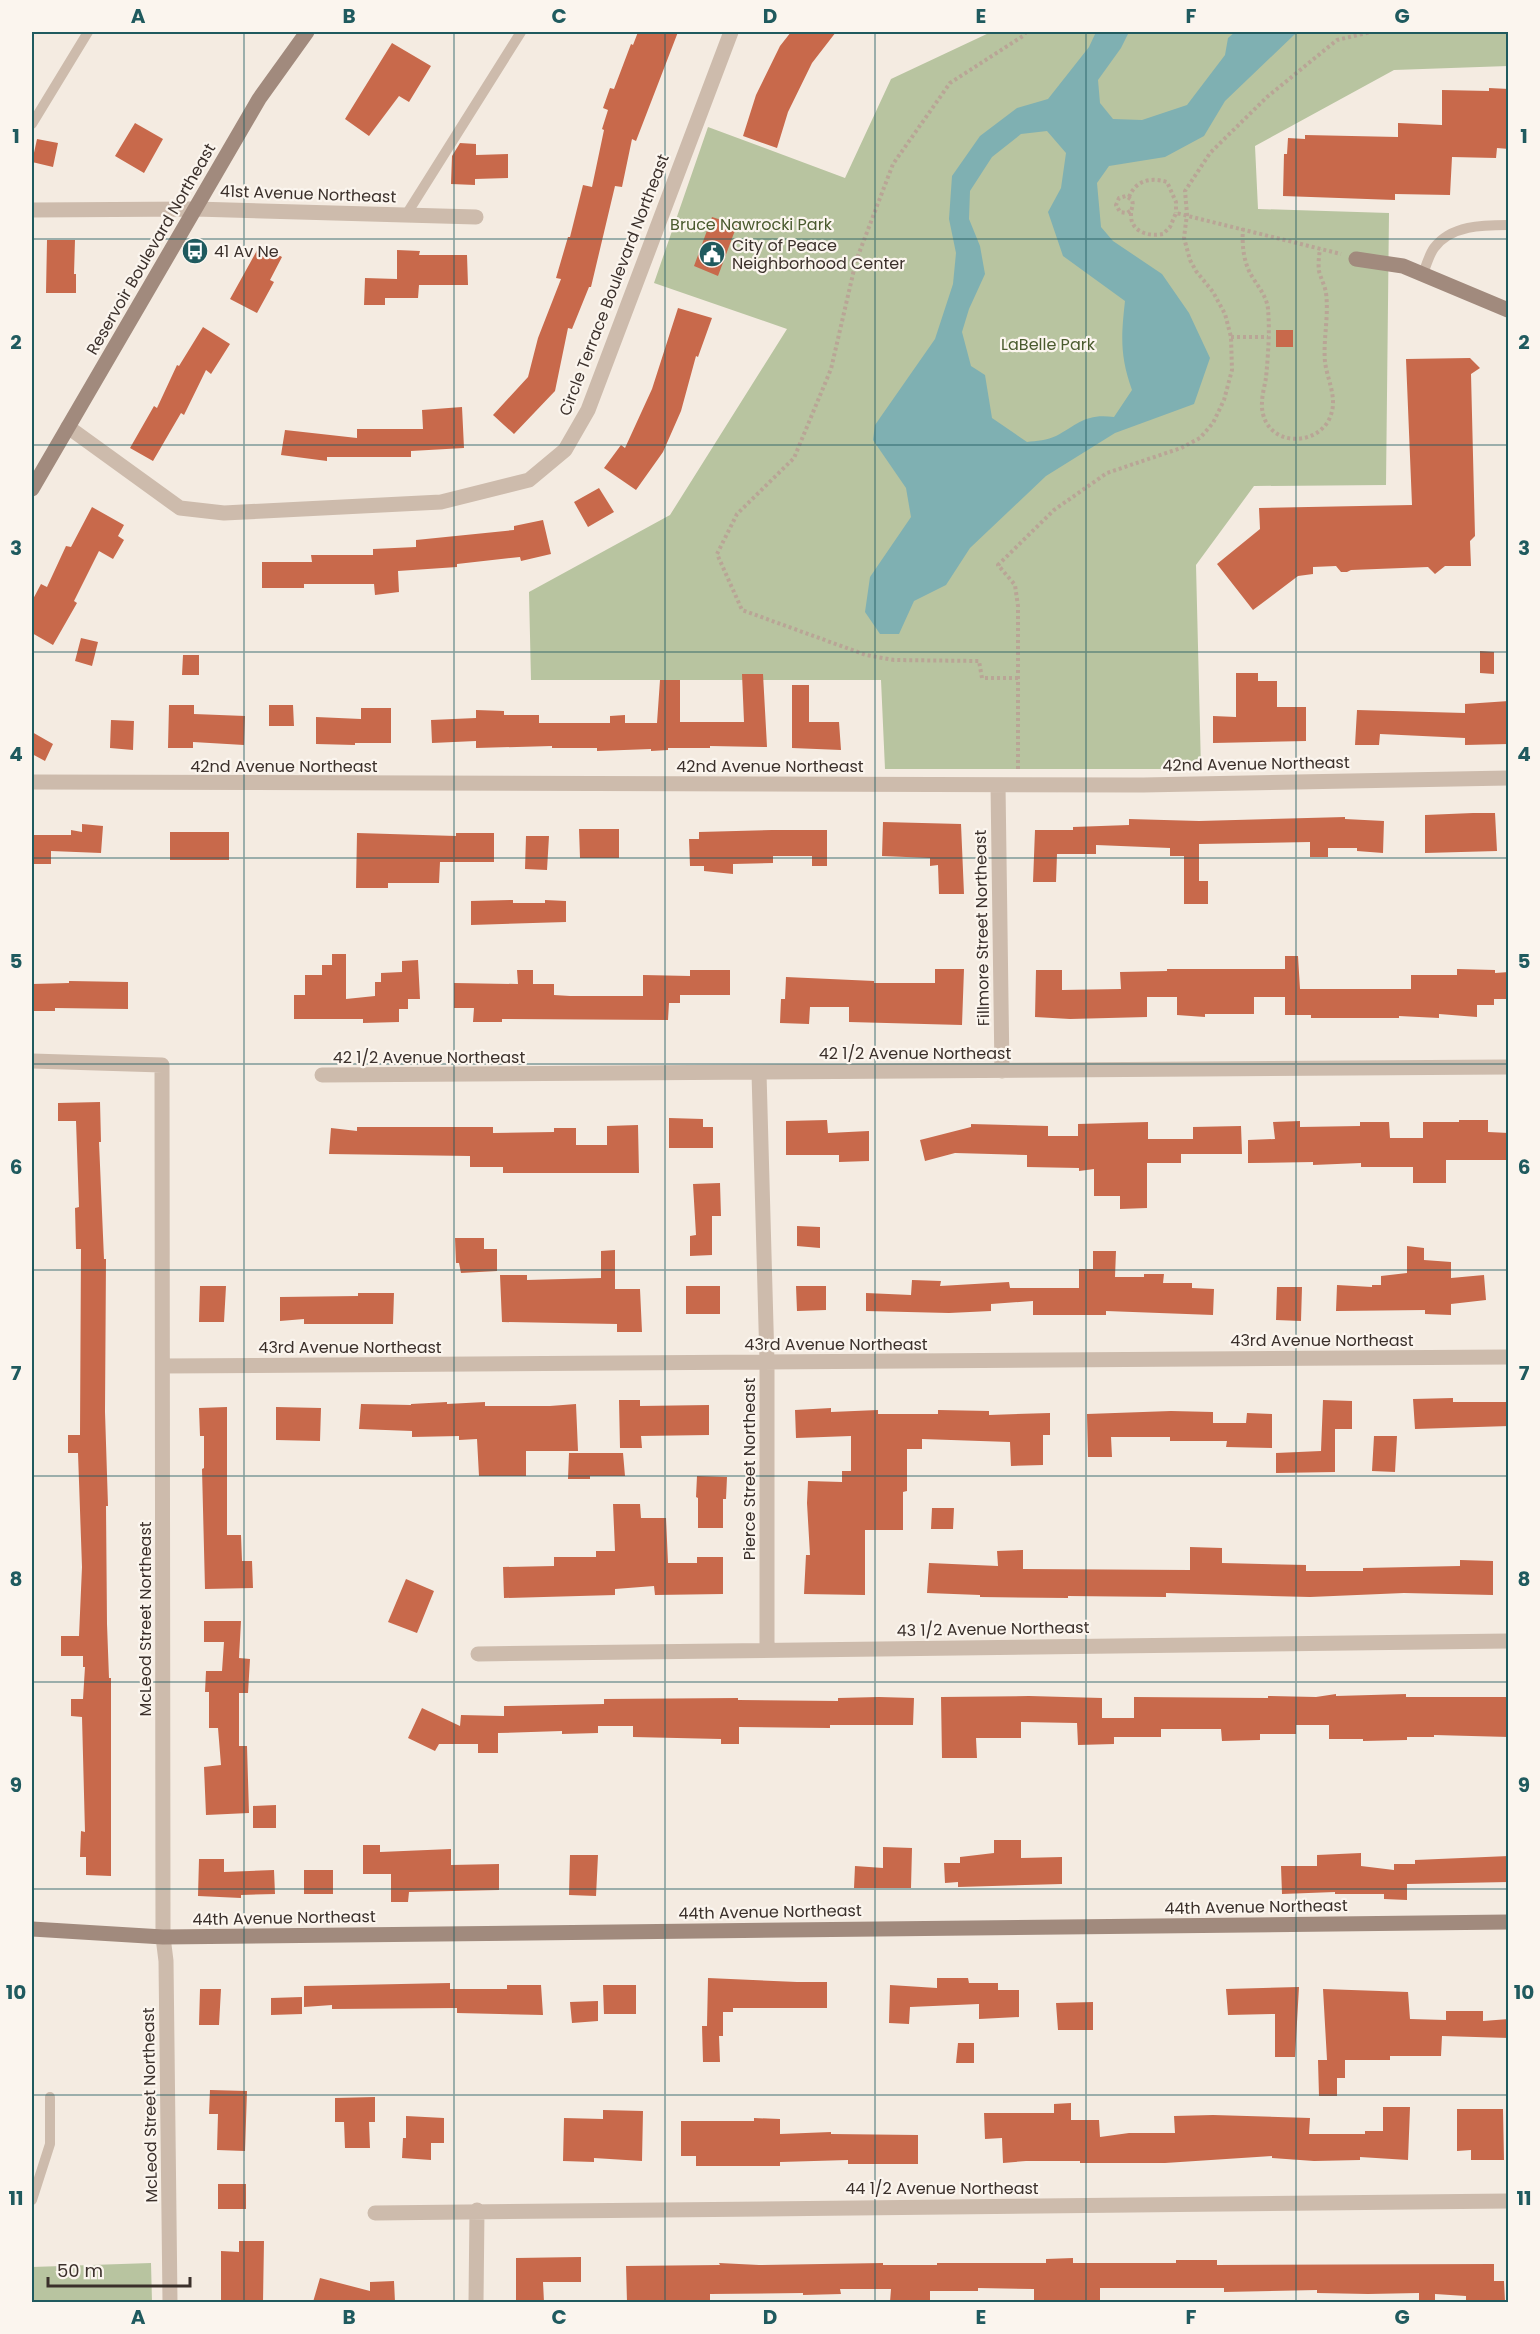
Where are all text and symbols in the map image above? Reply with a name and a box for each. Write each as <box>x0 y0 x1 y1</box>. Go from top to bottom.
text: A <box>131 2 146 30</box>
text: B <box>342 2 356 30</box>
text: C <box>551 2 567 30</box>
text: D <box>763 2 777 30</box>
text: E <box>976 2 986 30</box>
text: F <box>1186 2 1197 30</box>
text: G <box>1394 2 1410 30</box>
text: 1 <box>12 122 20 150</box>
text: 1 <box>1520 122 1528 150</box>
street label: Reservoir Boulevard Northeast <box>81 139 221 359</box>
street label: Circle Terrace Boulevard Northeast <box>553 151 675 419</box>
street label: 41st Avenue Northeast <box>219 179 397 209</box>
park label: Bruce Nawrocki Park <box>670 213 833 236</box>
place label: City of Peace Neighborhood Center <box>732 234 905 275</box>
bus stop icon: 41 Av Ne <box>180 236 210 266</box>
public building icon: City of Peace Neighborhood Center <box>697 239 727 269</box>
place label: 41 Av Ne <box>214 240 279 263</box>
text: 2 <box>10 328 22 356</box>
text: 2 <box>1518 328 1530 356</box>
park label: LaBelle Park <box>1001 333 1096 356</box>
text: 3 <box>10 534 22 562</box>
text: 3 <box>1518 534 1530 562</box>
text: 4 <box>9 740 23 768</box>
text: 4 <box>1517 740 1531 768</box>
street label: 42nd Avenue Northeast <box>1162 751 1350 777</box>
street label: 42nd Avenue Northeast <box>190 755 378 778</box>
street label: 42nd Avenue Northeast <box>676 755 864 778</box>
street label: Fillmore Street Northeast <box>969 829 995 1026</box>
text: 5 <box>10 947 23 975</box>
text: 5 <box>1518 947 1531 975</box>
street label: 42 1/2 Avenue Northeast <box>819 1042 1011 1065</box>
street label: 42 1/2 Avenue Northeast <box>333 1046 525 1069</box>
text: 6 <box>10 1153 22 1181</box>
text: 6 <box>1518 1153 1530 1181</box>
street label: 43rd Avenue Northeast <box>1230 1329 1414 1352</box>
street label: 43rd Avenue Northeast <box>744 1333 928 1356</box>
street label: 43rd Avenue Northeast <box>258 1336 442 1359</box>
text: 7 <box>11 1359 22 1387</box>
text: 7 <box>1519 1359 1530 1387</box>
street label: Pierce Street Northeast <box>738 1378 761 1560</box>
street label: McLeod Street Northeast <box>134 1521 157 1717</box>
text: 8 <box>10 1565 22 1593</box>
text: 8 <box>1518 1565 1530 1593</box>
street label: 43 1/2 Avenue Northeast <box>896 1616 1090 1642</box>
text: 9 <box>10 1771 22 1799</box>
text: 9 <box>1518 1771 1530 1799</box>
street label: 44th Avenue Northeast <box>1164 1894 1348 1920</box>
street label: 44th Avenue Northeast <box>678 1899 862 1925</box>
street label: 44th Avenue Northeast <box>192 1905 376 1931</box>
text: 10 <box>6 1978 26 2006</box>
text: 10 <box>1514 1978 1534 2006</box>
street label: McLeod Street Northeast <box>137 2007 163 2203</box>
street label: 44 1/2 Avenue Northeast <box>845 2177 1039 2200</box>
text: 11 <box>8 2184 24 2212</box>
text: 11 <box>1516 2184 1532 2212</box>
scale bar <box>48 2250 190 2288</box>
text: 50 m <box>57 2258 103 2283</box>
text: A <box>131 2303 146 2331</box>
text: B <box>342 2303 356 2331</box>
text: C <box>551 2303 567 2331</box>
text: D <box>763 2303 777 2331</box>
text: E <box>976 2303 986 2331</box>
text: F <box>1186 2303 1197 2331</box>
text: G <box>1394 2303 1410 2331</box>

